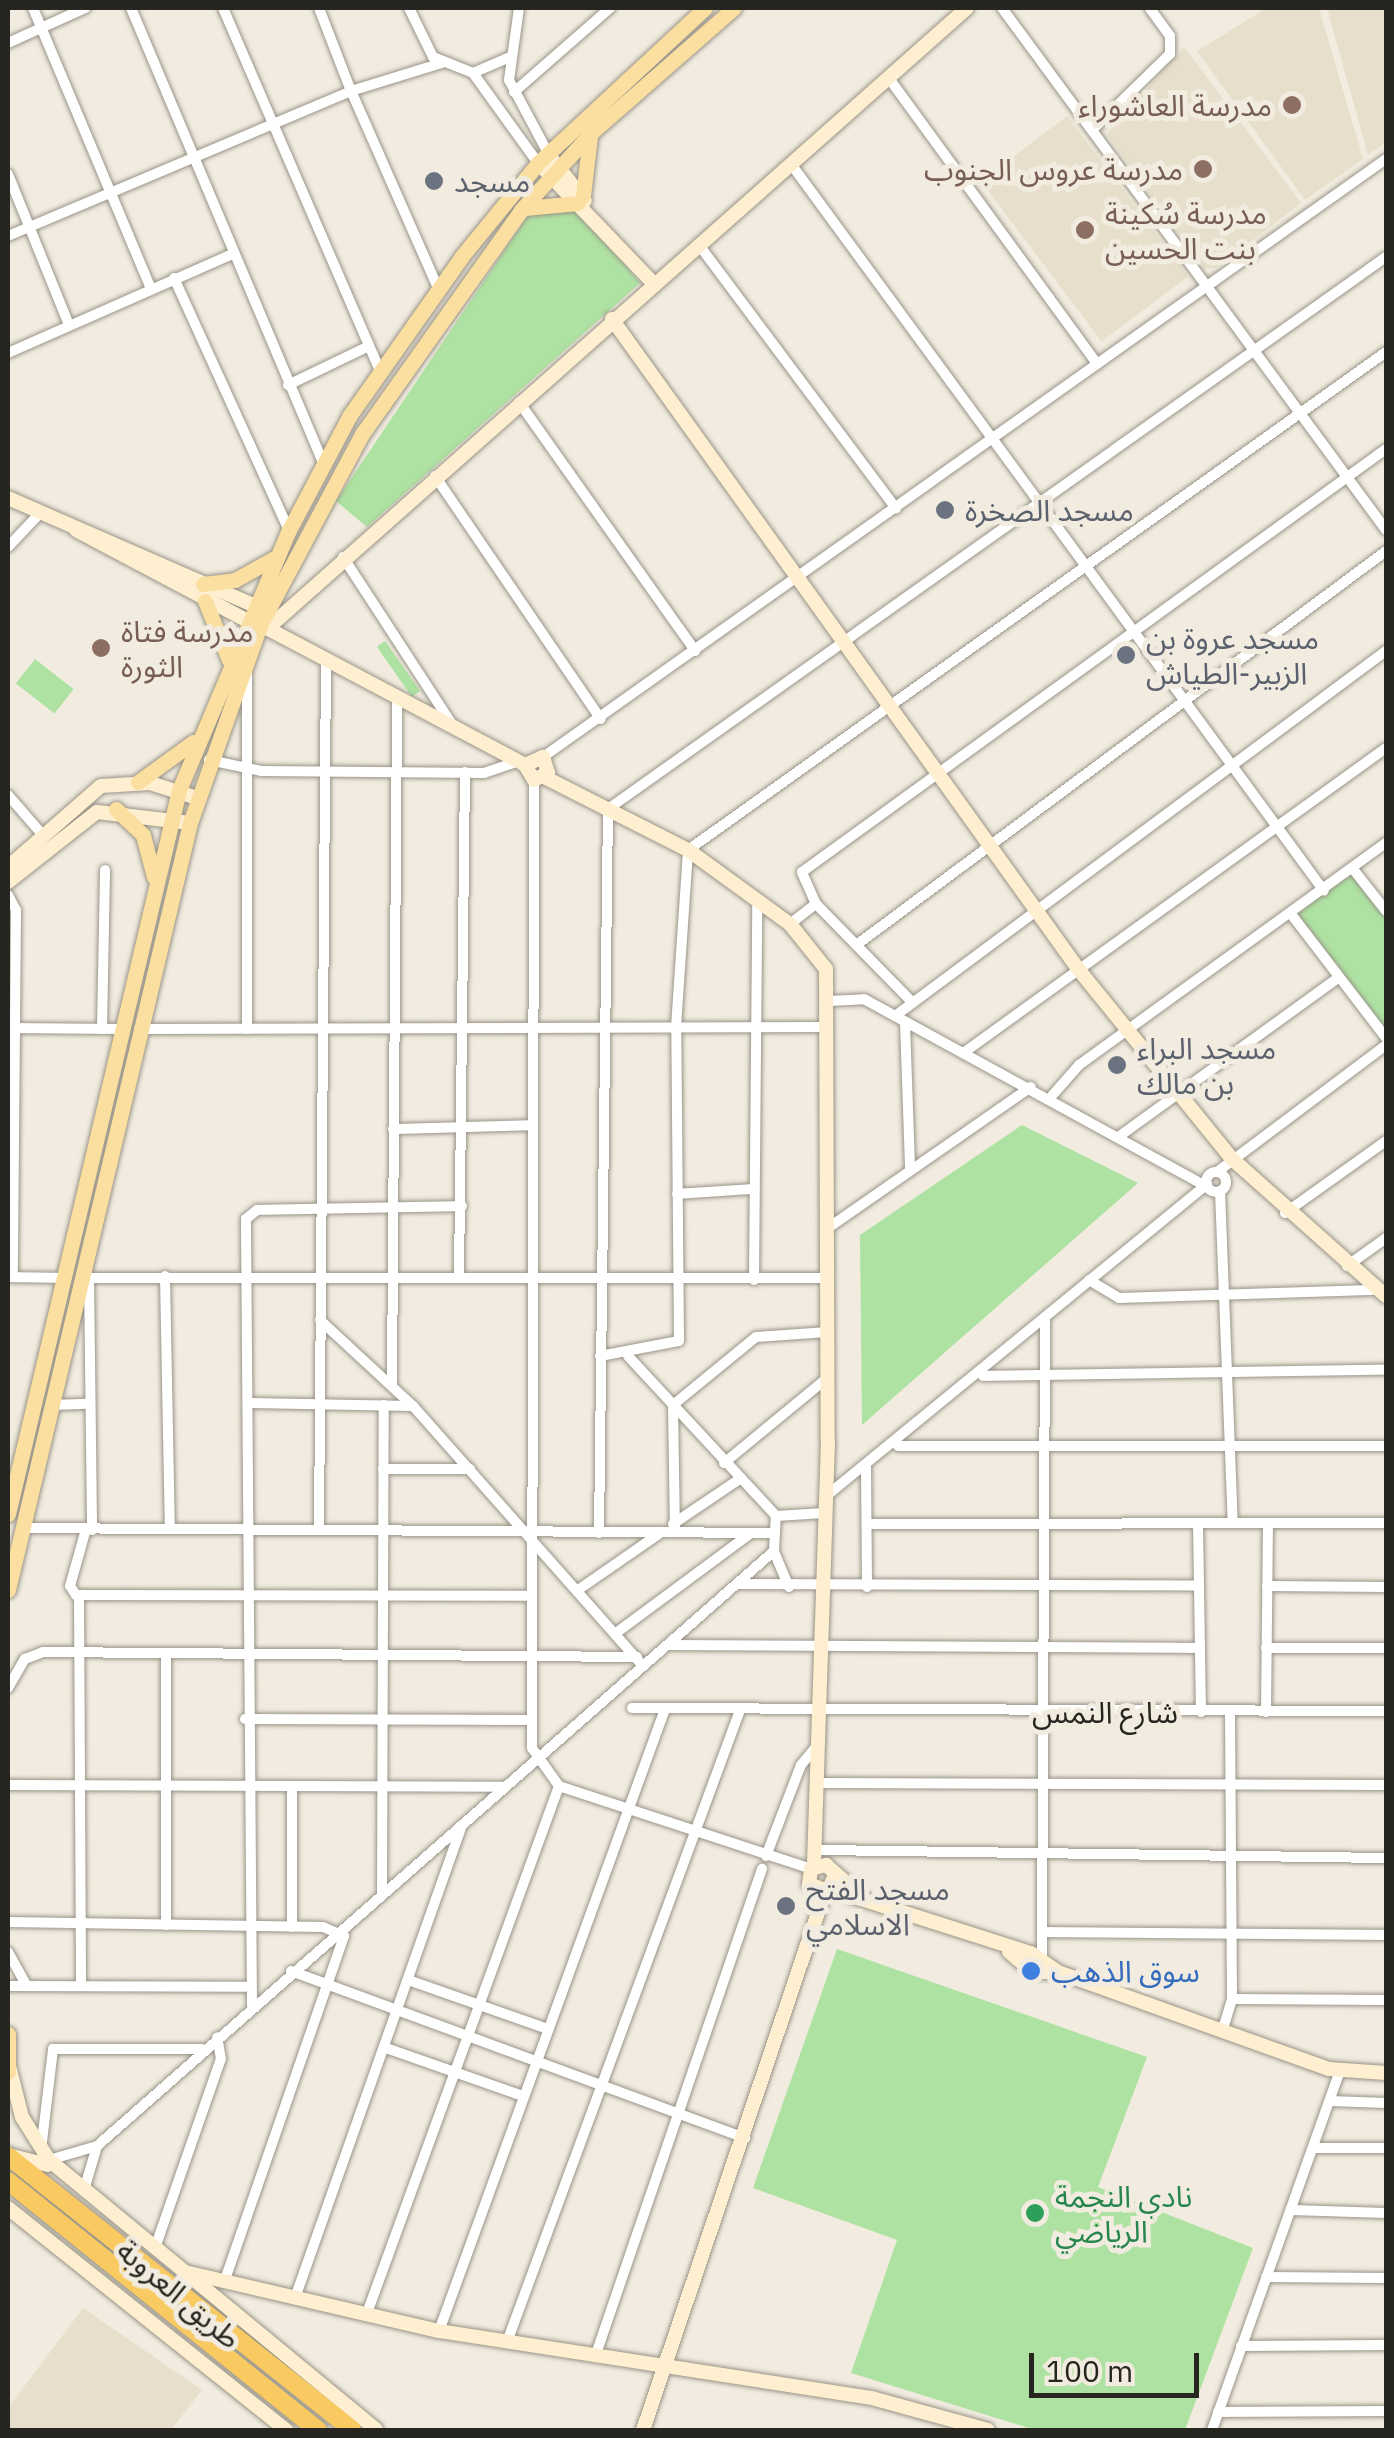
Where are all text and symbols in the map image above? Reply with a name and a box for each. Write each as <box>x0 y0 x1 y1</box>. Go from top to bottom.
place label: مدرسة العاشوراء <box>1078 87 1272 123</box>
marker: مدرسة العاشوراء <box>1281 94 1303 116</box>
place label: مدرسة عروس الجنوب <box>924 151 1183 187</box>
marker: مدرسة عروس الجنوب <box>1192 158 1214 180</box>
place label: مسجد <box>454 163 530 199</box>
marker: مسجد <box>423 170 445 192</box>
place label: مدرسة سُكينة بنت الحسين <box>1105 195 1267 266</box>
marker: مدرسة سُكينة بنت الحسين <box>1074 219 1096 241</box>
place label: مسجد الصخرة <box>965 492 1134 528</box>
marker: مسجد الصخرة <box>934 499 956 521</box>
place label: مدرسة فتاة الثورة <box>121 613 253 684</box>
place label: مسجد عروة بن الزبير-الطياش <box>1146 620 1319 690</box>
marker: مدرسة فتاة الثورة <box>90 637 112 659</box>
marker: مسجد عروة بن الزبير-الطياش <box>1115 644 1137 666</box>
place label: مسجد البراء بن مالك <box>1137 1030 1276 1100</box>
marker: مسجد البراء بن مالك <box>1106 1054 1128 1076</box>
street label: شارع النمس <box>1032 1694 1178 1730</box>
place label: مسجد الفتح الاسلامي <box>806 1871 950 1942</box>
marker: مسجد الفتح الاسلامي <box>775 1895 797 1917</box>
place label: سوق الذهب <box>1051 1953 1200 1989</box>
marker: سوق الذهب <box>1020 1960 1042 1982</box>
place label: نادي النجمة الرياضي <box>1055 2178 1192 2248</box>
marker: نادي النجمة الرياضي <box>1024 2202 1046 2224</box>
street label: طريق العروبة <box>110 2232 248 2356</box>
scale bar <box>1034 2333 1204 2395</box>
text: 100 m <box>1046 2351 1133 2390</box>

